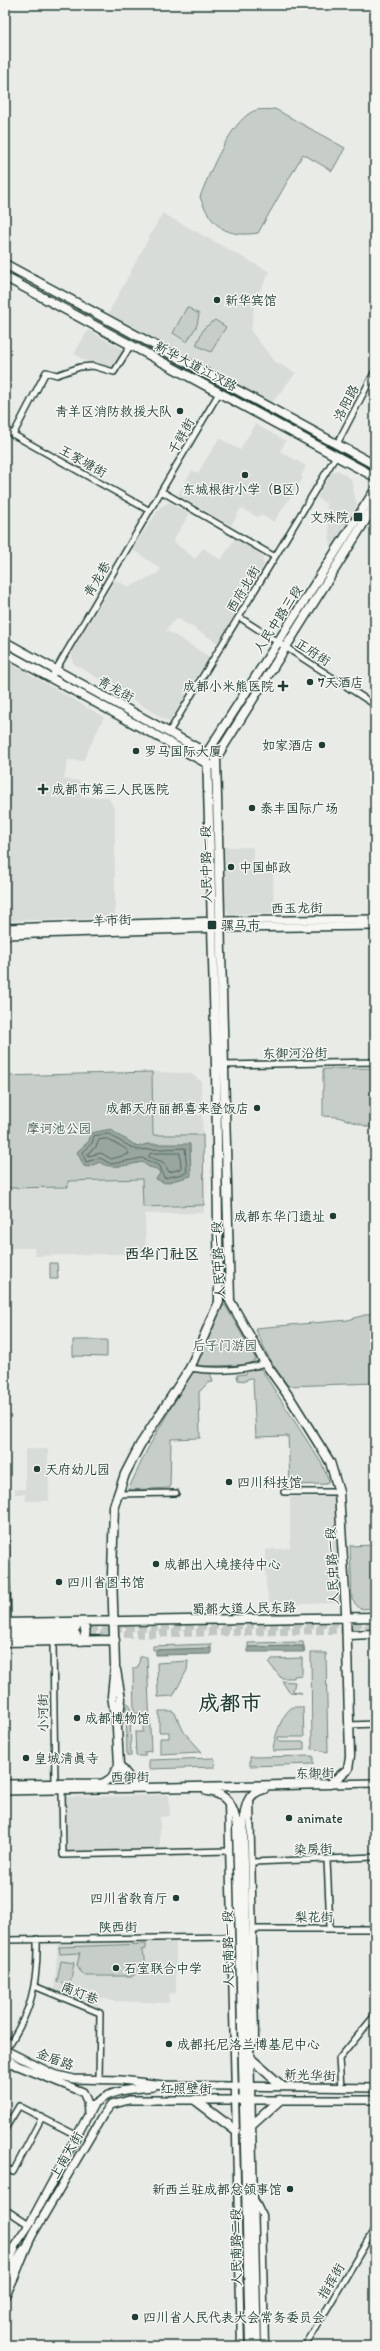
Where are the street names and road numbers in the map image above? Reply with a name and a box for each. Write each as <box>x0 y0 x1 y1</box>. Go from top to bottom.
street label: 新华大道江汉路 <box>152 338 240 394</box>
street label: 洛阳路 <box>330 382 362 424</box>
street label: 千祥街 <box>165 415 197 457</box>
street label: 王家塘街 <box>57 442 109 480</box>
street label: 青龙巷 <box>81 558 113 600</box>
street label: 西府北街 <box>223 563 263 615</box>
street label: 人民中路三段 <box>250 582 306 656</box>
street label: 正府街 <box>293 635 333 669</box>
street label: 青龙街 <box>95 673 137 705</box>
street label: 人民中路一段 <box>198 825 214 903</box>
street label: 西玉龙街 <box>271 900 323 916</box>
street label: 羊市街 <box>92 912 132 928</box>
street label: 东御河沿街 <box>262 1045 328 1061</box>
street label: 人民中路一段 <box>208 1221 228 1299</box>
street label: 人民中路一段 <box>322 1527 342 1605</box>
street label: 蜀都大道人民东路 <box>192 1600 296 1616</box>
street label: 小河街 <box>35 1693 51 1733</box>
street label: 东御街 <box>295 1765 335 1781</box>
street label: 西御街 <box>110 1769 150 1785</box>
street label: 染房街 <box>293 1841 333 1857</box>
street label: 梨花街 <box>294 1909 334 1925</box>
street label: 人民南路一段 <box>220 1910 236 1988</box>
street label: 陕西街 <box>98 1919 138 1935</box>
street label: 南灯巷 <box>59 1979 101 2007</box>
street label: 金盾路 <box>34 2045 76 2073</box>
street label: 新光华街 <box>284 2067 336 2083</box>
street label: 红照壁街 <box>160 2081 212 2096</box>
street label: 上南大街 <box>47 2129 85 2181</box>
street label: 人民南路二段 <box>228 2208 244 2286</box>
street label: 指挥街 <box>315 2260 347 2302</box>

